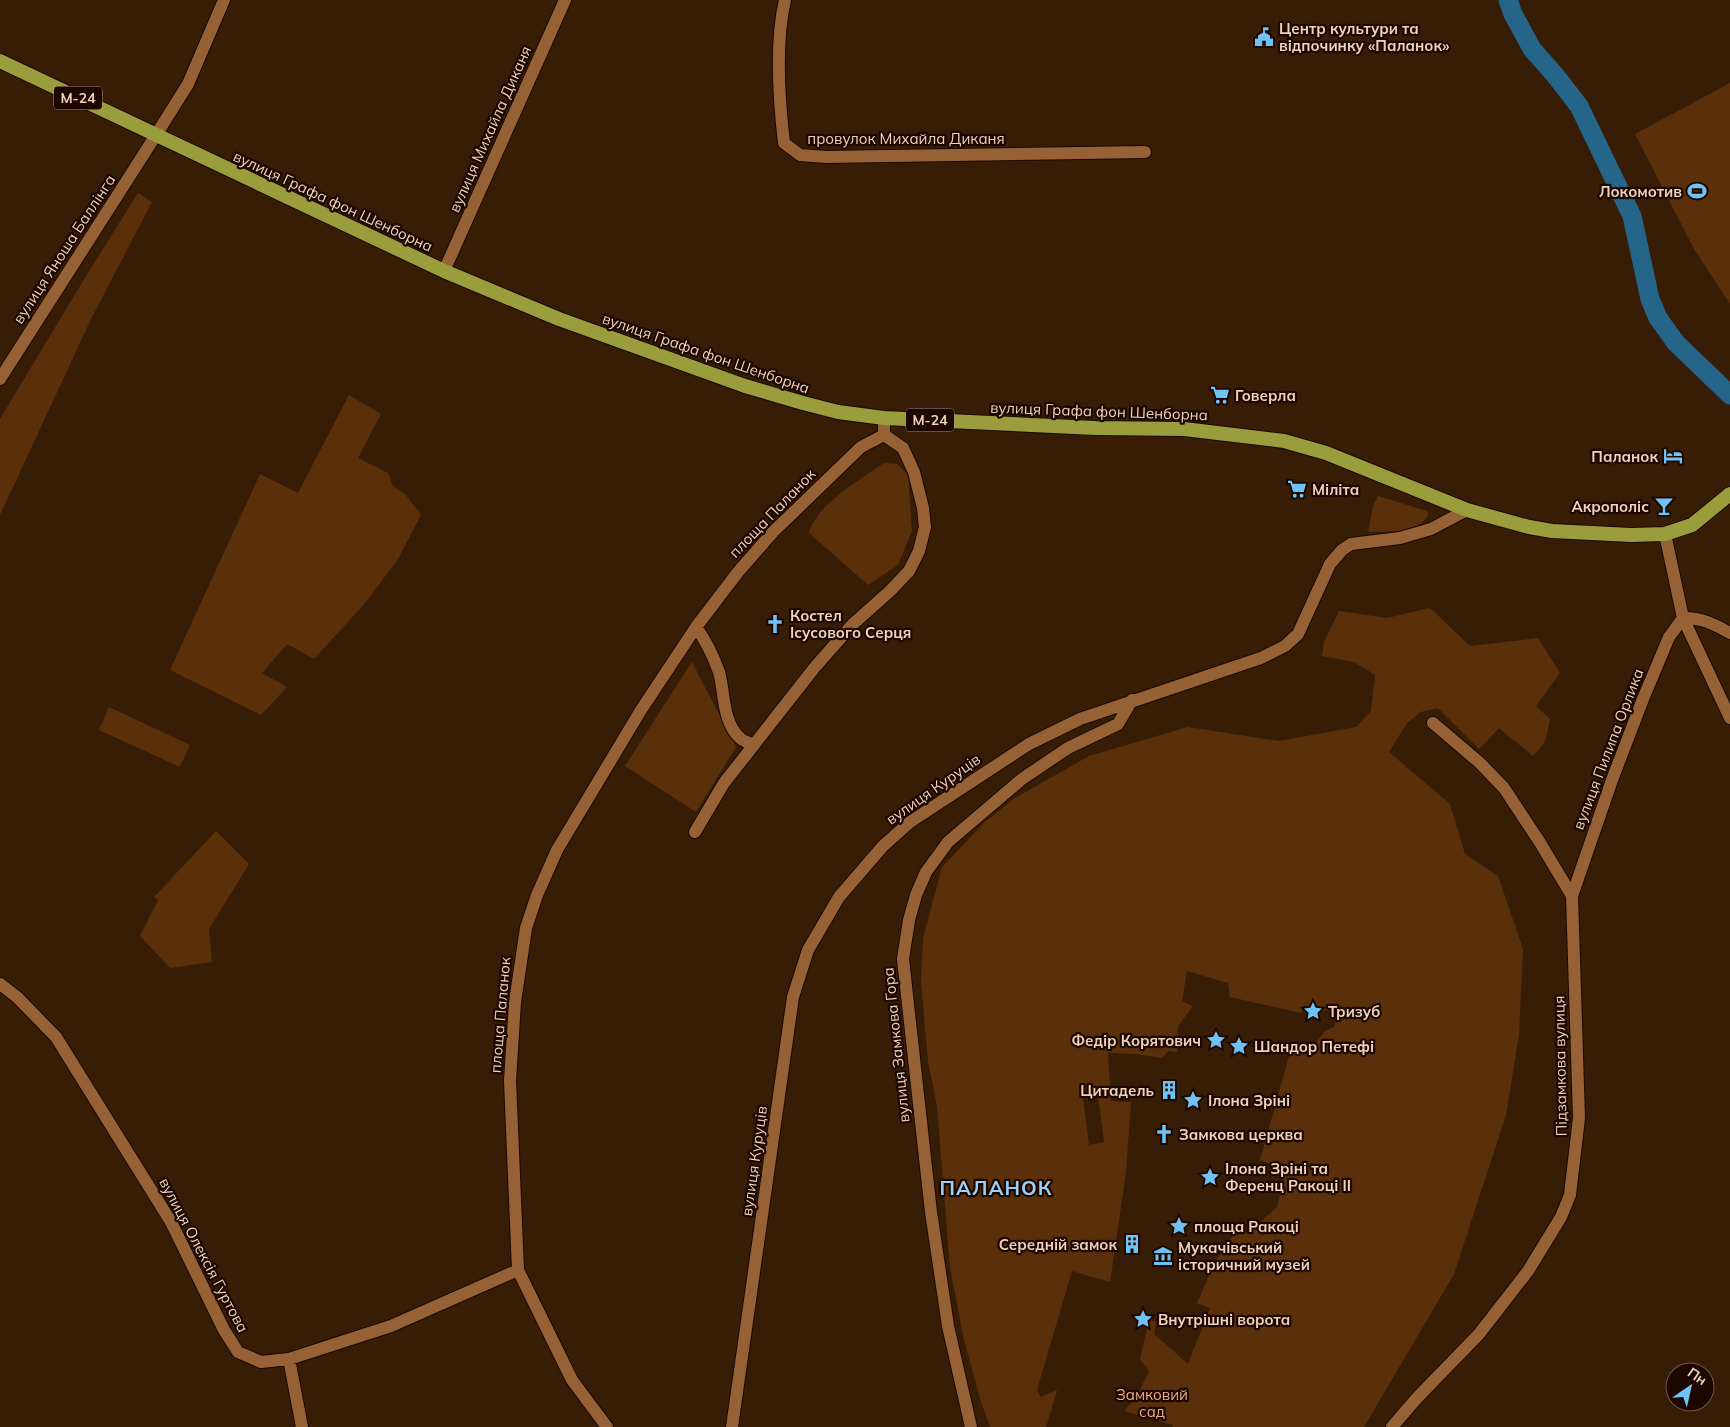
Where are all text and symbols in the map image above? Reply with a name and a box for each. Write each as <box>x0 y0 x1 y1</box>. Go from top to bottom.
place label: Центр культури та відпочинку «Паланок» <box>1279 19 1450 55</box>
public building icon: Центр культури та відпочинку «Паланок» <box>1253 26 1275 48</box>
street label: вулиця Михайла Диканя <box>445 43 535 215</box>
road number: М-24 <box>54 86 102 110</box>
street label: провулок Михайла Диканя <box>807 129 1005 148</box>
street label: вулиця Графа фон Шенборна <box>230 146 436 256</box>
street label: вулиця Яноша Баллінга <box>9 171 119 327</box>
sports icon: Локомотив <box>1686 180 1708 202</box>
place label: Локомотив <box>1599 182 1682 201</box>
street label: вулиця Графа фон Шенборна <box>600 309 812 397</box>
supermarket icon: Говерла <box>1209 384 1231 406</box>
place label: Говерла <box>1235 386 1296 405</box>
street label: вулиця Графа фон Шенборна <box>990 398 1208 424</box>
road number: М-24 <box>906 408 954 432</box>
hotel icon: Паланок <box>1662 445 1684 467</box>
place label: Паланок <box>1591 447 1658 466</box>
street label: площа Паланок <box>725 464 820 562</box>
supermarket icon: Міліта <box>1286 478 1308 500</box>
place label: Міліта <box>1312 480 1359 499</box>
bar icon: Акрополіс <box>1653 495 1675 517</box>
place label: Акрополіс <box>1571 497 1649 516</box>
place label: Костел Ісусового Серця <box>790 606 911 642</box>
church icon: Костел Ісусового Серця <box>764 613 786 635</box>
street label: вулиця Пилипа Орлика <box>1569 666 1647 832</box>
street label: вулиця Куруців <box>882 749 984 829</box>
street label: площа Паланок <box>485 955 515 1074</box>
street label: вулиця Замкова Гора <box>878 966 914 1124</box>
street label: Підзамкова вулиця <box>1549 996 1571 1136</box>
place icon: Тризуб <box>1302 1000 1324 1022</box>
place label: Тризуб <box>1328 1002 1380 1021</box>
place icon: Федір Корятович <box>1205 1029 1227 1051</box>
place label: Федір Корятович <box>1071 1031 1201 1050</box>
place icon: Шандор Петефі <box>1228 1035 1250 1057</box>
place label: Шандор Петефі <box>1254 1037 1374 1056</box>
building icon: Цитадель <box>1158 1079 1180 1101</box>
place label: Цитадель <box>1080 1081 1154 1100</box>
place icon: Ілона Зріні <box>1182 1089 1204 1111</box>
place label: Ілона Зріні <box>1208 1091 1290 1110</box>
street label: вулиця Куруців <box>737 1105 771 1217</box>
church icon: Замкова церква <box>1153 1123 1175 1145</box>
place label: Замкова церква <box>1179 1125 1303 1144</box>
place label: Ілона Зріні та Ференц Ракоці II <box>1225 1159 1351 1195</box>
place icon: Ілона Зріні та Ференц Ракоці II <box>1199 1166 1221 1188</box>
street label: вулиця Олексія Гуртова <box>155 1174 253 1336</box>
district label: ПАЛАНОК <box>940 1175 1052 1200</box>
place icon: площа Ракоці <box>1168 1215 1190 1237</box>
place label: площа Ракоці <box>1194 1217 1299 1236</box>
building icon: Середній замок <box>1121 1233 1143 1255</box>
place label: Середній замок <box>999 1235 1117 1254</box>
place label: Мукачівський історичний музей <box>1178 1238 1310 1274</box>
museum icon: Мукачівський історичний музей <box>1152 1245 1174 1267</box>
place icon: Внутрішні ворота <box>1132 1308 1154 1330</box>
place label: Внутрішні ворота <box>1158 1310 1290 1329</box>
north arrow <box>1665 1362 1715 1412</box>
text: Пн <box>1684 1363 1710 1389</box>
park label: Замковий сад <box>1116 1385 1188 1421</box>

